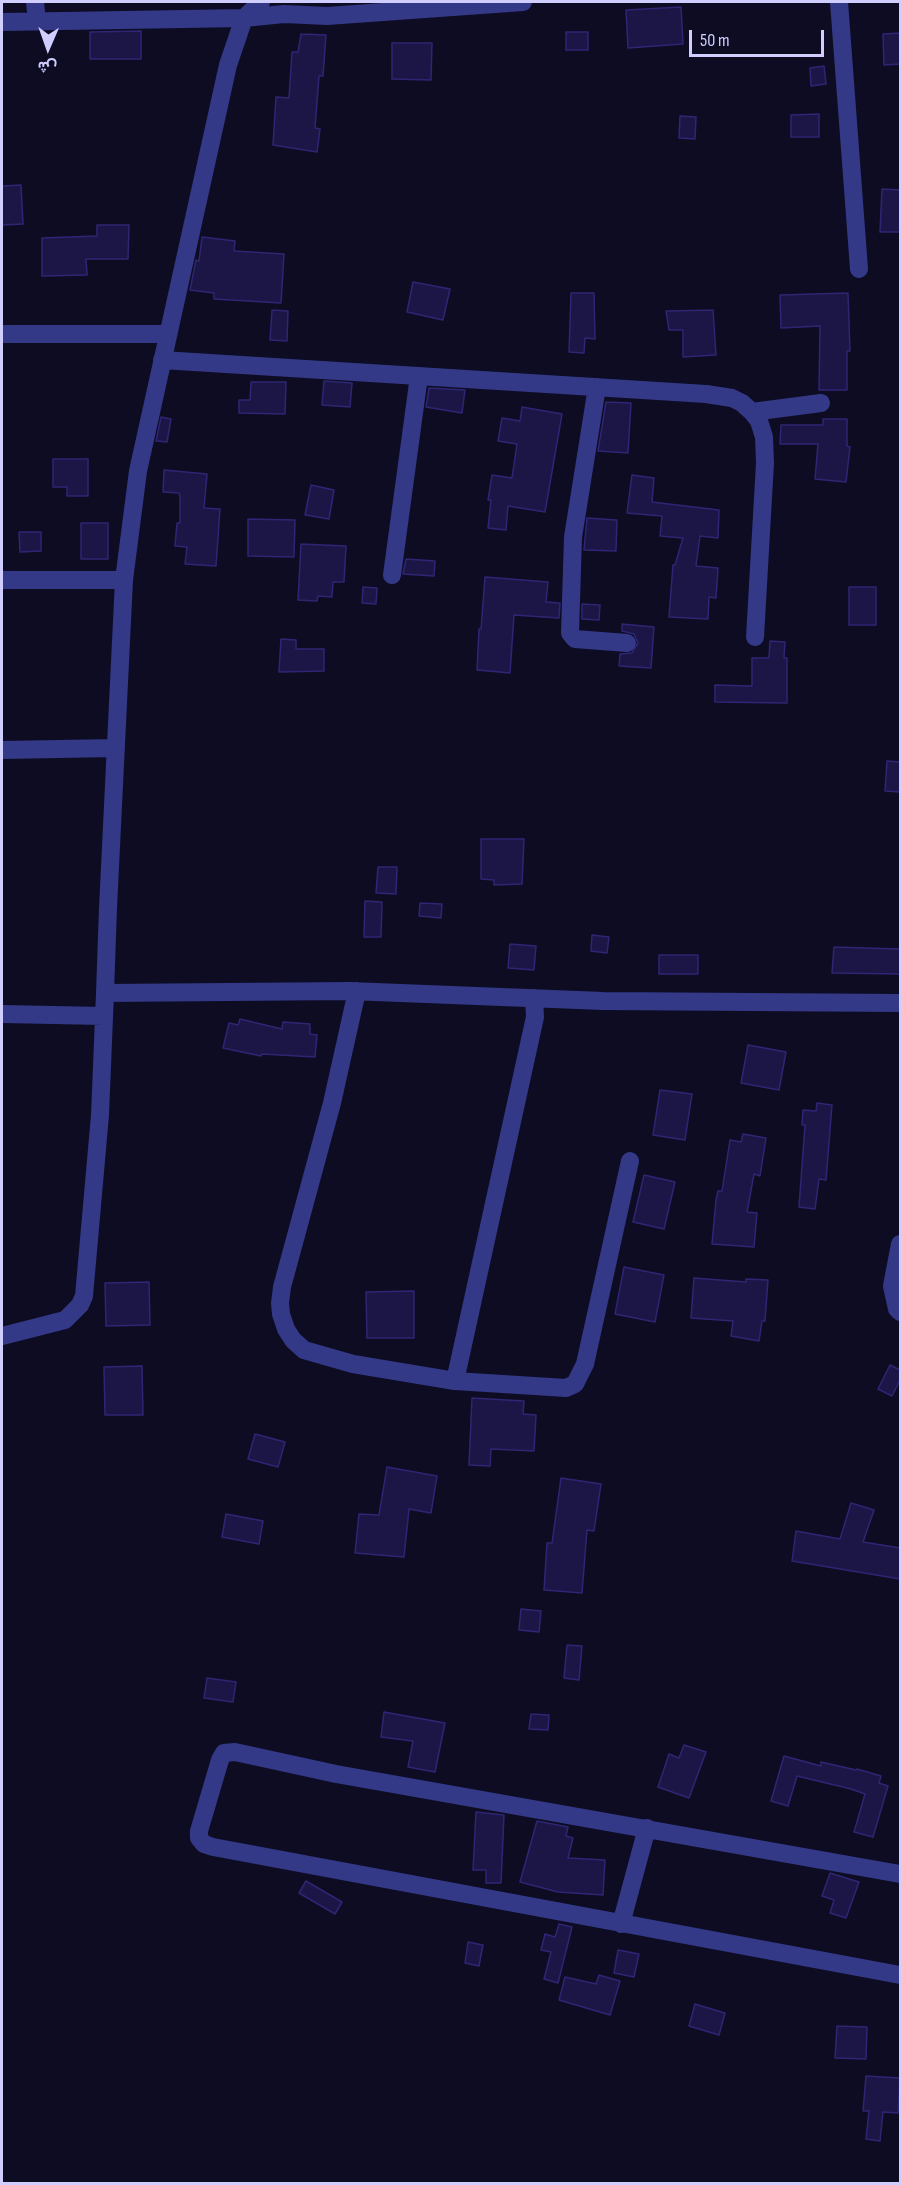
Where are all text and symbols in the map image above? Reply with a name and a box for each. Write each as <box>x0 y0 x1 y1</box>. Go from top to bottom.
north arrow <box>18 18 78 78</box>
scale bar <box>692 18 827 56</box>
text: 50 m <box>700 30 730 51</box>
text: ش <box>37 57 57 76</box>

